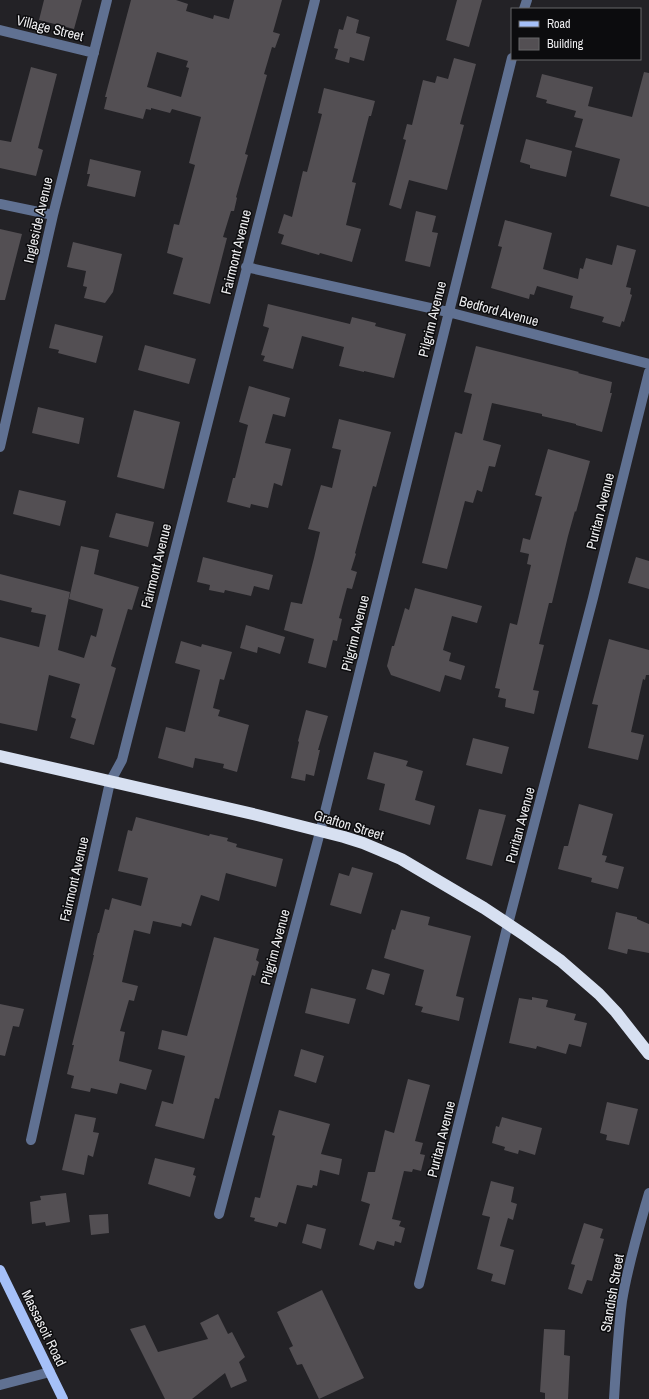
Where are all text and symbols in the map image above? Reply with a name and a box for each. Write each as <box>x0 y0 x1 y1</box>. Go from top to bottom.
legend <box>511 8 641 60</box>
street label: Village Street <box>14 11 86 45</box>
text: Road <box>547 16 571 32</box>
text: Building <box>547 36 584 52</box>
street label: Ingleside Avenue <box>19 175 57 265</box>
street label: Fairmont Avenue <box>217 208 255 296</box>
street label: Pilgrim Avenue <box>414 279 450 359</box>
street label: Bedford Avenue <box>457 292 541 330</box>
street label: Puritan Avenue <box>582 471 618 551</box>
street label: Fairmont Avenue <box>137 522 175 610</box>
street label: Pilgrim Avenue <box>337 593 373 673</box>
street label: Puritan Avenue <box>501 785 539 865</box>
street label: Grafton Street <box>312 806 386 844</box>
street label: Fairmont Avenue <box>55 835 93 923</box>
street label: Pilgrim Avenue <box>256 907 294 987</box>
street label: Puritan Avenue <box>423 1099 459 1179</box>
street label: Standish Street <box>596 1252 628 1334</box>
street label: Massasoit Road <box>18 1287 70 1369</box>

